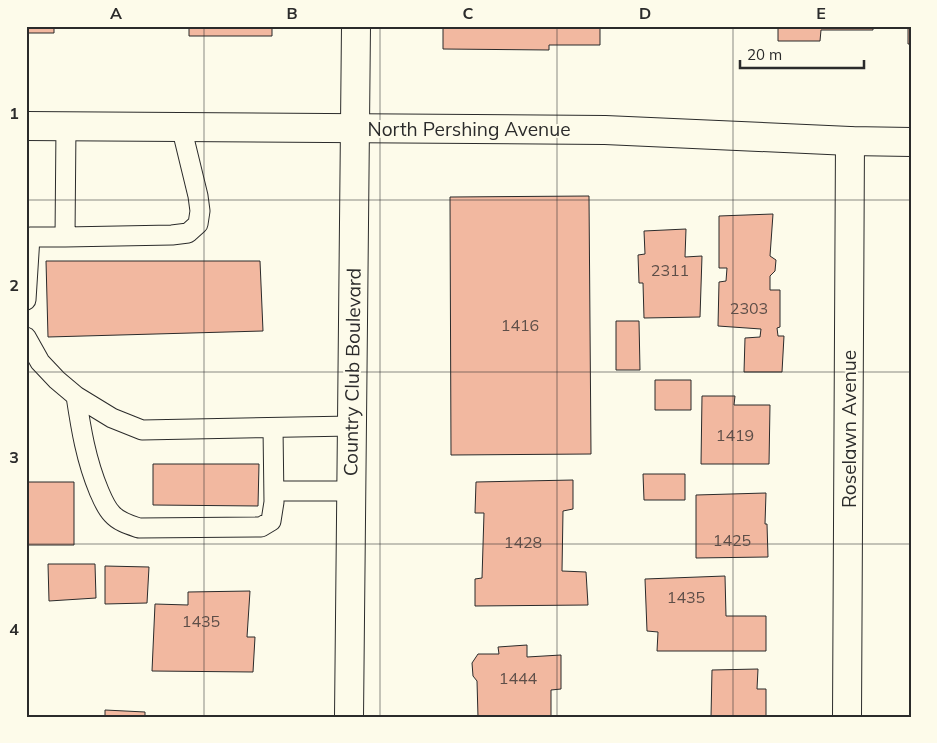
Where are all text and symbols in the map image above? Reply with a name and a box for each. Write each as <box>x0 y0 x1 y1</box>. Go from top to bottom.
text: A <box>110 3 122 23</box>
text: B <box>286 3 298 23</box>
text: C <box>463 3 474 23</box>
text: D <box>639 3 651 23</box>
text: E <box>816 3 826 23</box>
scale bar <box>740 38 863 70</box>
text: 20 m <box>747 45 782 64</box>
text: 1 <box>9 103 19 123</box>
street label: North Pershing Avenue <box>367 117 571 141</box>
house number: 2311 <box>651 260 689 280</box>
street label: Country Club Boulevard <box>338 268 366 476</box>
text: 2 <box>9 275 19 295</box>
house number: 2303 <box>730 298 768 318</box>
house number: 1416 <box>501 315 539 335</box>
street label: Roselawn Avenue <box>837 350 861 508</box>
house number: 1419 <box>716 425 754 445</box>
text: 3 <box>9 447 19 467</box>
house number: 1425 <box>713 530 751 550</box>
house number: 1428 <box>504 532 542 552</box>
house number: 1435 <box>667 587 705 607</box>
house number: 1435 <box>182 611 220 631</box>
text: 4 <box>9 619 19 639</box>
house number: 1444 <box>499 668 538 688</box>

